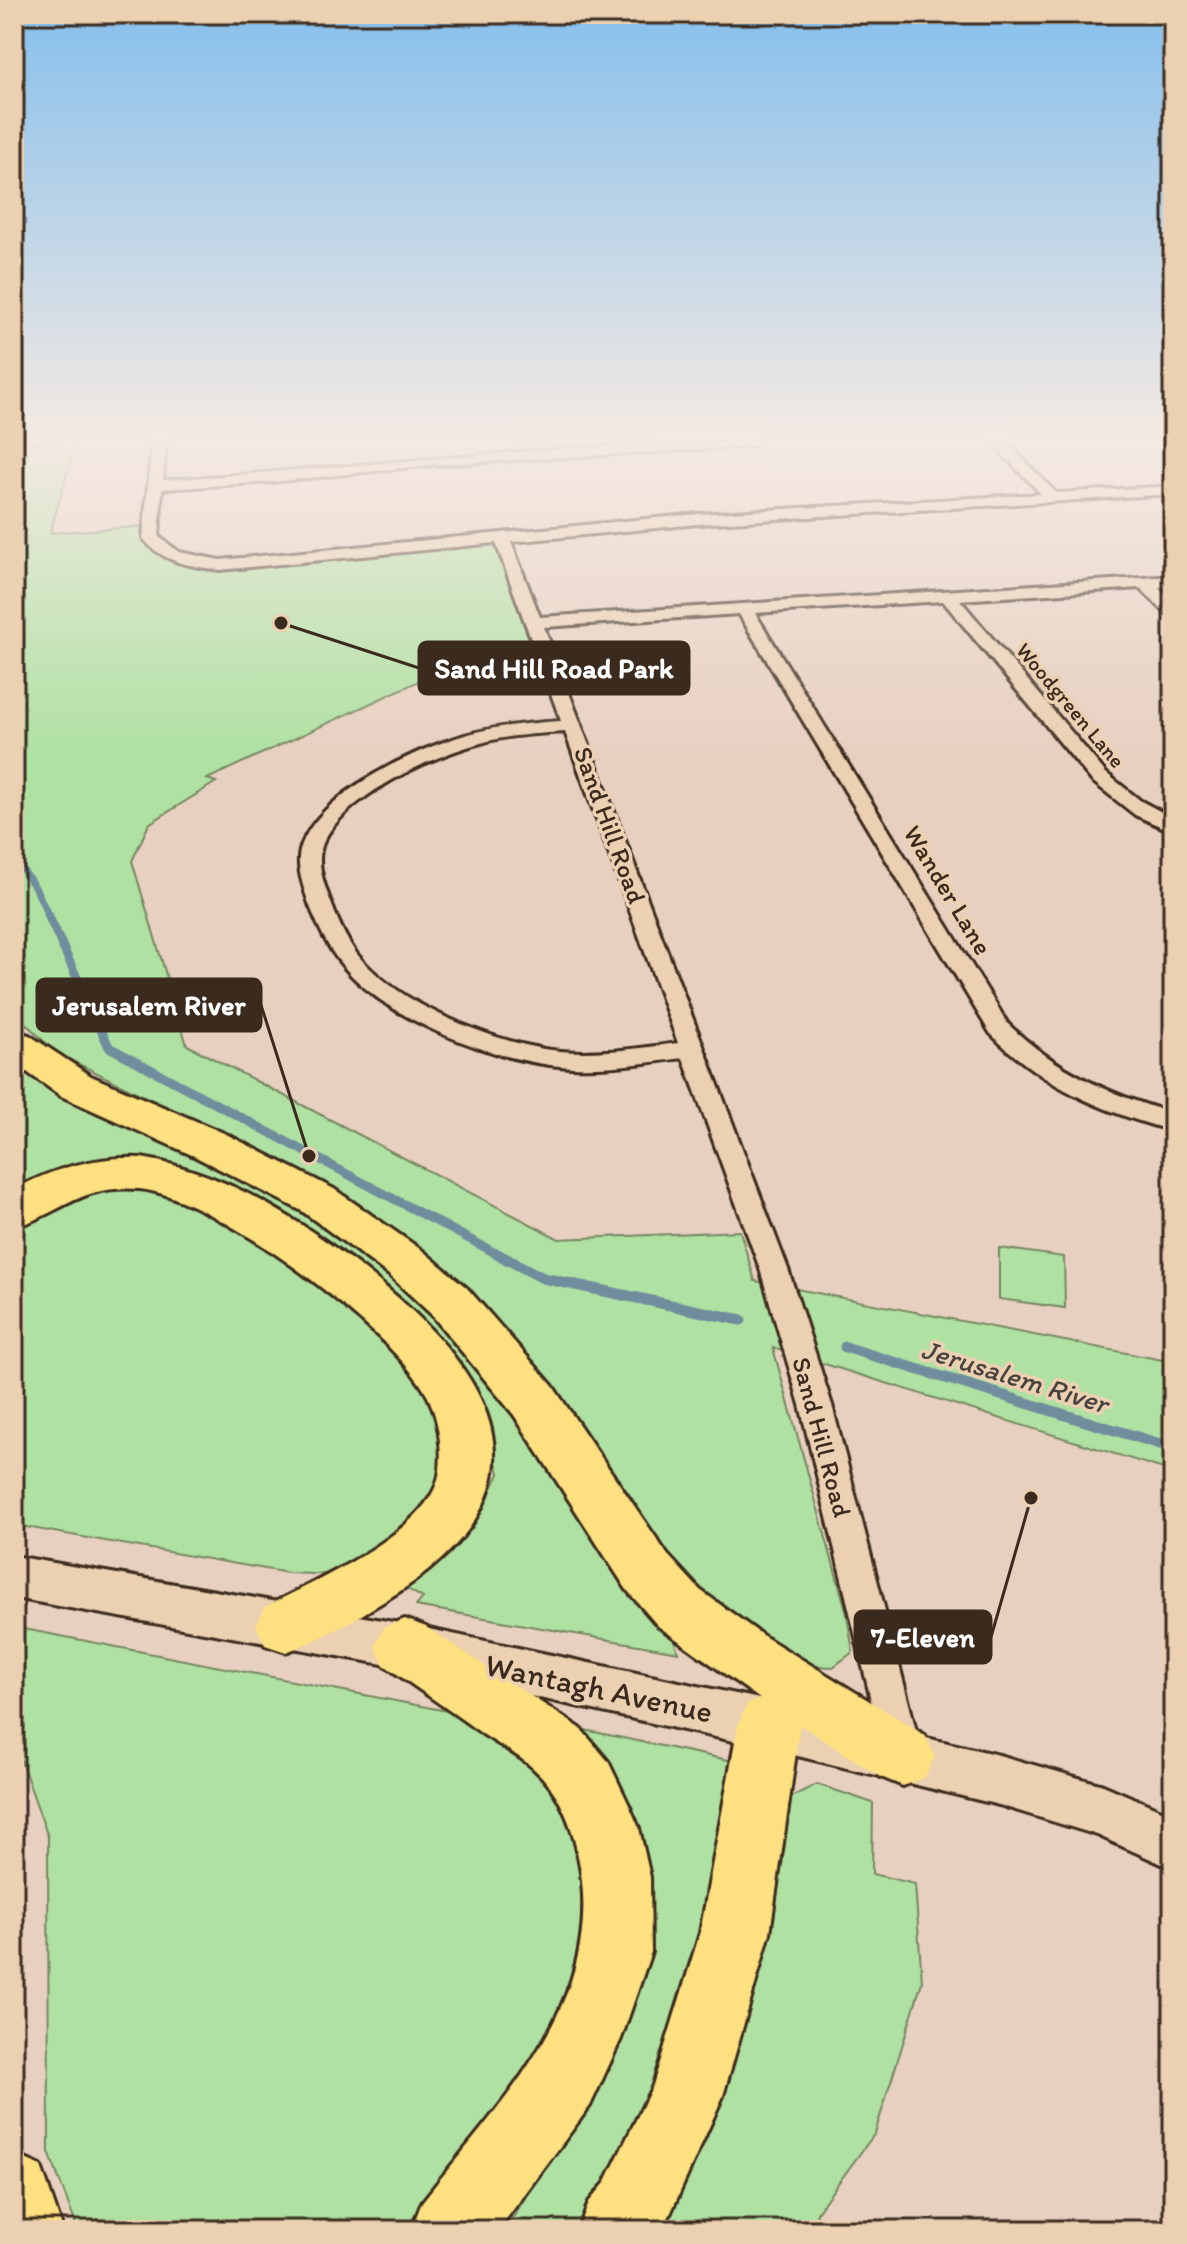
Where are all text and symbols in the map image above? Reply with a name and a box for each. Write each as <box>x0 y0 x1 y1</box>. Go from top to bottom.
street label: Woodgreen Lane <box>1010 637 1131 773</box>
callout: Sand Hill Road Park <box>419 642 689 694</box>
text: Sand Hill Road Park <box>435 651 674 685</box>
street label: Sand Hill Road <box>567 742 653 908</box>
street label: Wander Lane <box>897 819 999 961</box>
callout: Jerusalem River <box>37 979 261 1031</box>
text: Jerusalem River <box>51 988 247 1022</box>
water label: Jerusalem River <box>918 1331 1115 1421</box>
street label: Sand Hill Road <box>785 1353 859 1521</box>
callout: 7-Eleven <box>855 1611 991 1663</box>
text: 7-Eleven <box>870 1620 975 1654</box>
street label: Wantagh Avenue <box>482 1645 716 1731</box>

